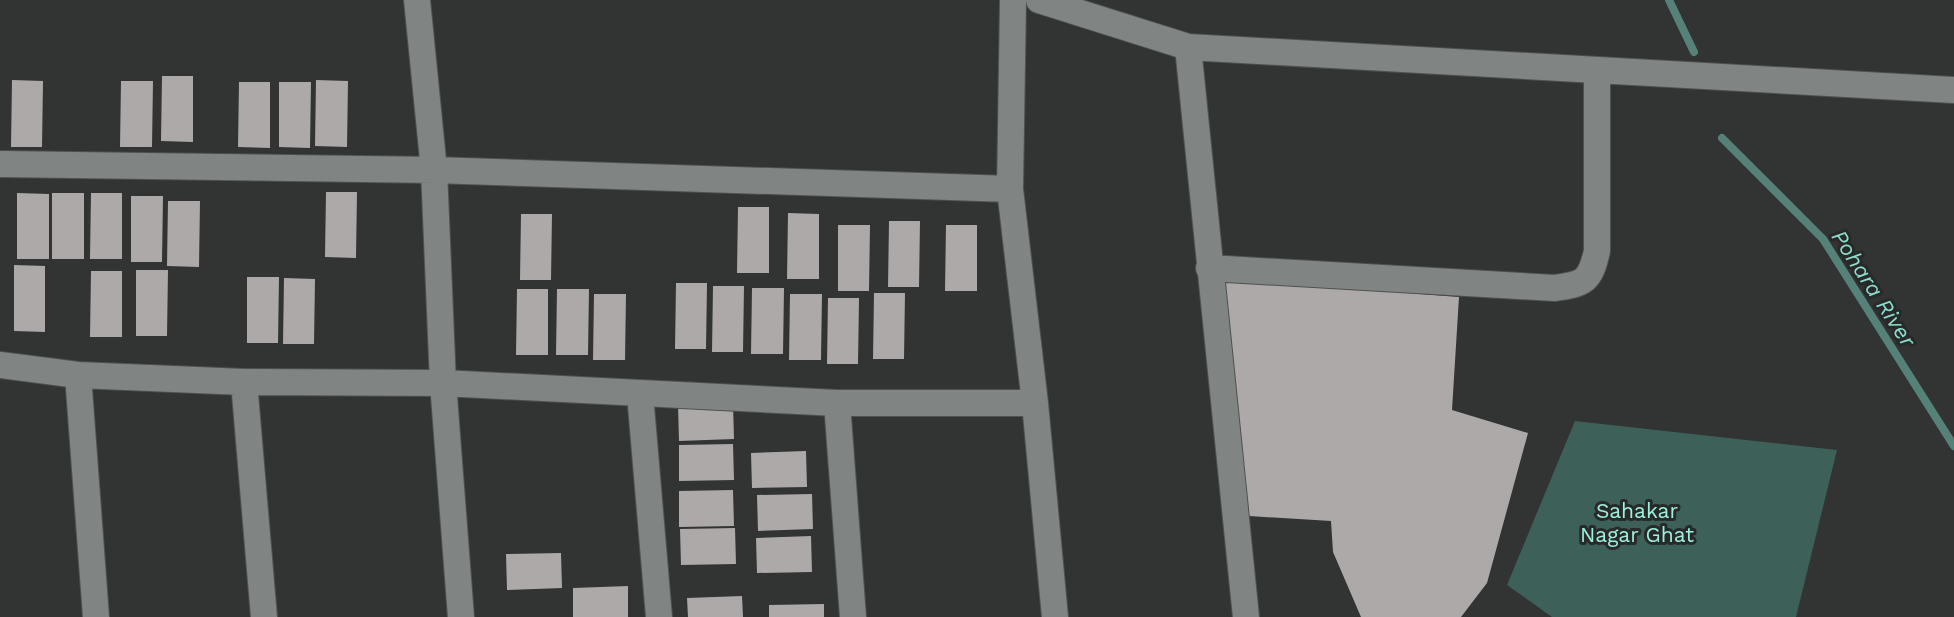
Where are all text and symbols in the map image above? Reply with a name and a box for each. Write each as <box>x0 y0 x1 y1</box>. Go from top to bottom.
water label: Pohara River <box>1827 225 1921 353</box>
park label: Sahakar Nagar Ghat <box>1580 498 1694 547</box>

